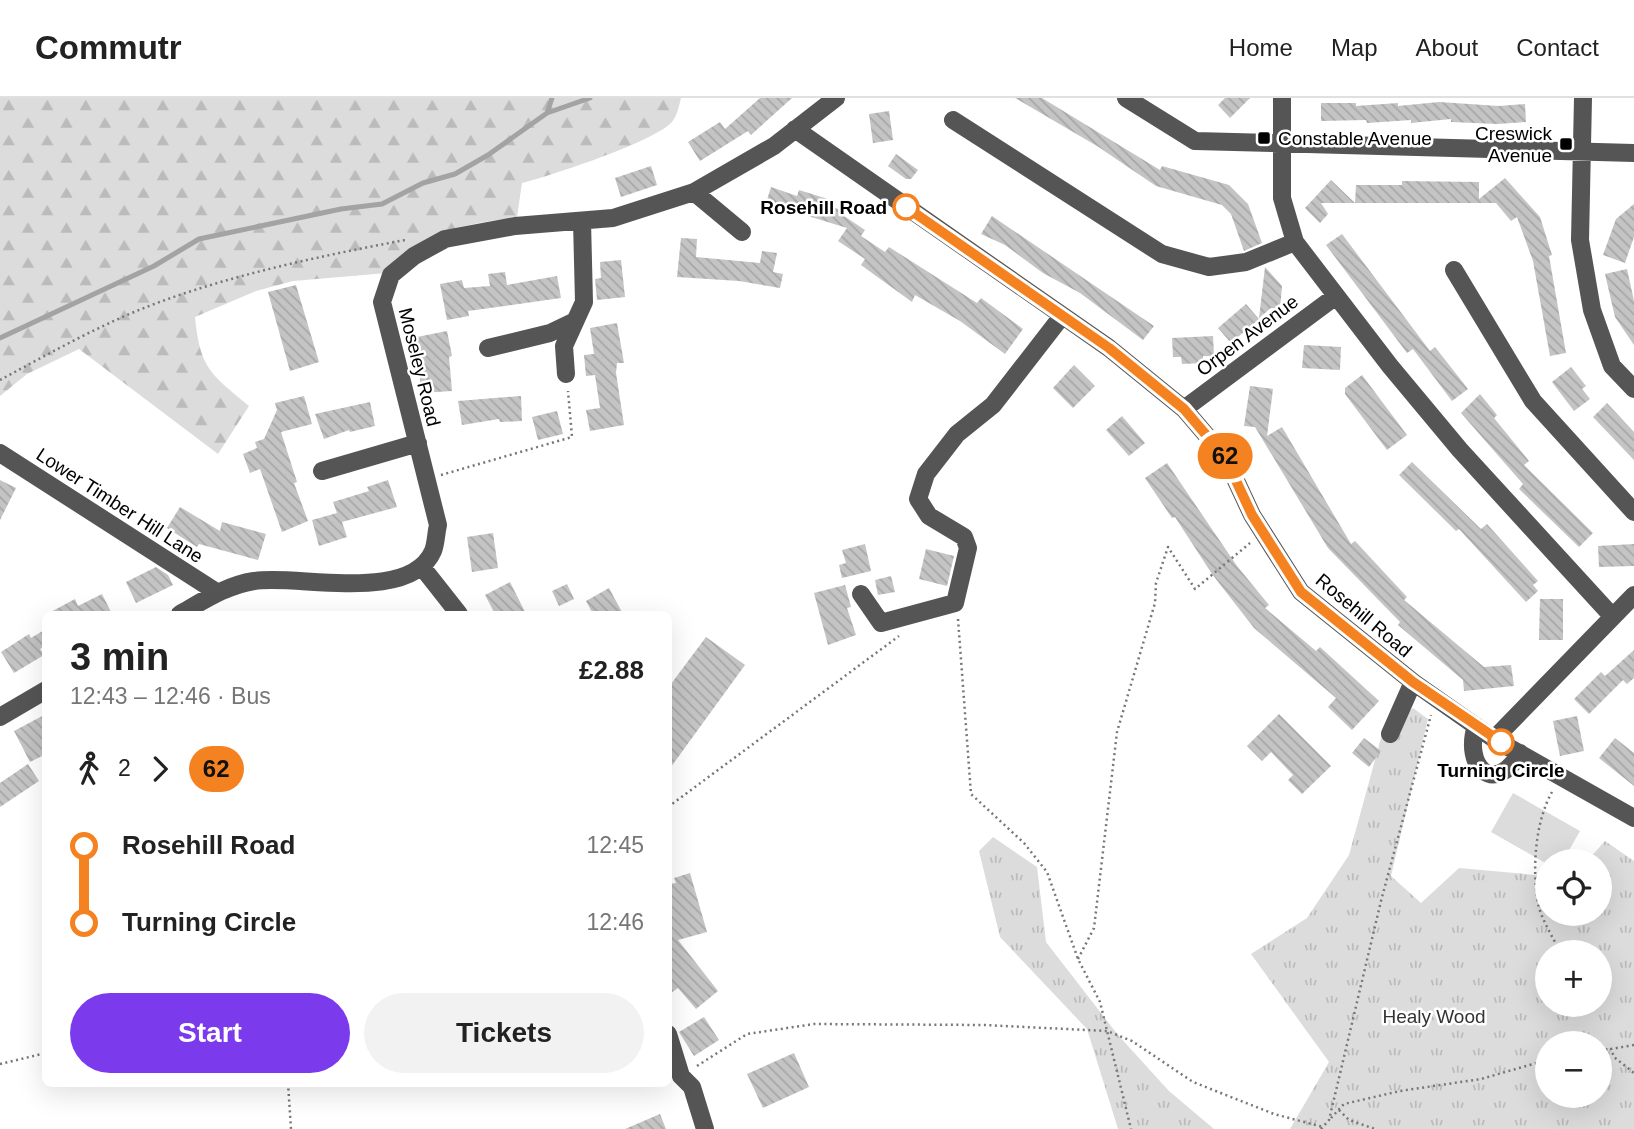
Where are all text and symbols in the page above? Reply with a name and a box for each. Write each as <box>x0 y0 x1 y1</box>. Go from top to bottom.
text: Commutr <box>35 29 182 66</box>
text: Home <box>1229 34 1293 61</box>
text: Map <box>1331 34 1378 61</box>
text: About <box>1416 34 1478 61</box>
text: Contact <box>1516 34 1599 61</box>
place label: Creswick Avenue <box>1475 123 1552 166</box>
place label: Constable Avenue <box>1278 128 1432 149</box>
marker: Constable Avenue <box>1256 130 1272 146</box>
marker: Creswick Avenue <box>1558 136 1574 152</box>
marker: Rosehill Road <box>893 194 919 220</box>
place label: Rosehill Road <box>760 197 887 218</box>
street label: Orpen Avenue <box>1193 291 1302 380</box>
street label: Moseley Road <box>395 306 444 429</box>
line badge: 62 <box>1194 433 1256 479</box>
text: 62 <box>1212 442 1238 469</box>
street label: Lower Timber Hill Lane <box>33 444 207 567</box>
street label: Rosehill Road <box>1312 569 1416 661</box>
text: 3 min <box>70 636 169 678</box>
text: £2.88 <box>579 655 644 685</box>
text: 12:43 – 12:46 · Bus <box>70 683 271 709</box>
marker: Turning Circle <box>1488 729 1514 755</box>
icon: walk <box>70 750 108 788</box>
icon: forward <box>141 750 179 788</box>
text: 2 <box>118 755 131 781</box>
text: 62 <box>203 755 230 782</box>
place label: Turning Circle <box>1437 760 1565 781</box>
text: Rosehill Road <box>122 830 295 860</box>
text: 12:45 <box>586 832 644 858</box>
map controls <box>1535 849 1612 1108</box>
button: locate <box>1535 849 1612 926</box>
text: Turning Circle <box>122 907 296 937</box>
text: 12:46 <box>586 909 644 935</box>
button: + <box>1535 940 1612 1017</box>
button: Start <box>70 993 350 1073</box>
button: Tickets <box>364 993 644 1073</box>
park label: Healy Wood <box>1382 1006 1486 1027</box>
button: − <box>1535 1031 1612 1108</box>

